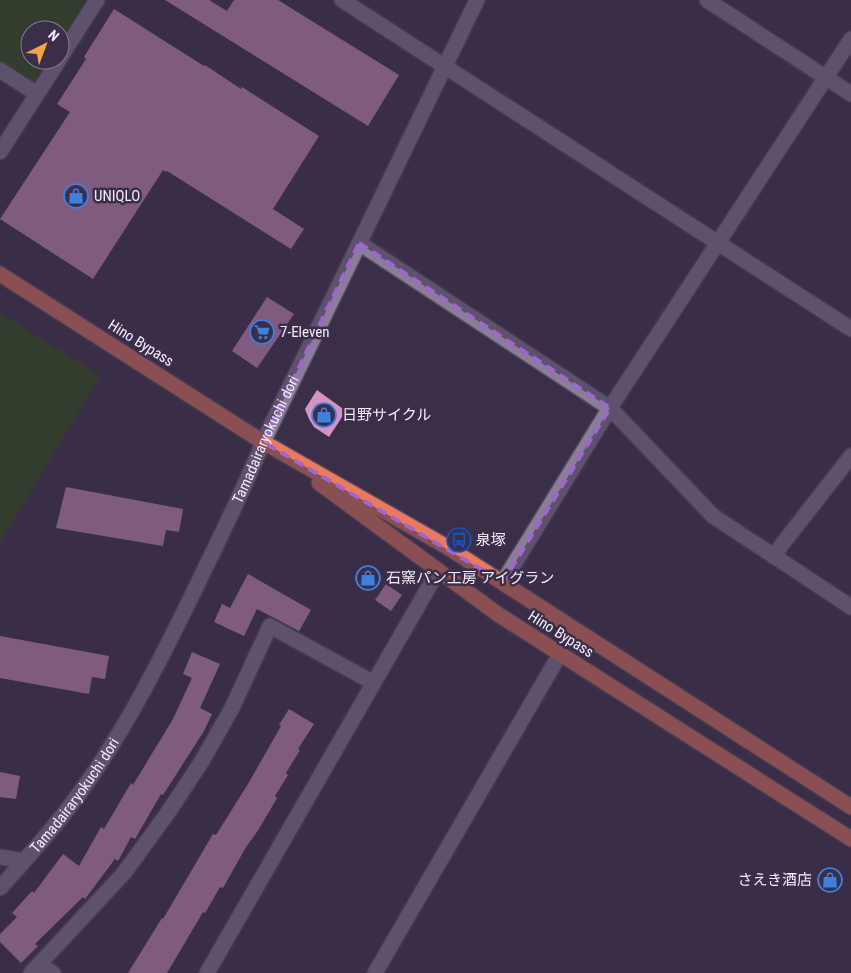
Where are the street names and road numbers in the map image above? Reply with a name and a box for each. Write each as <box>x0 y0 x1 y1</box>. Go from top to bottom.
street label: Hino Bypass <box>105 316 177 370</box>
street label: Tamadairaryokuchi dori <box>228 373 303 506</box>
street label: Hino Bypass <box>525 607 597 661</box>
street label: Tamadairaryokuchi dori <box>26 735 123 857</box>

